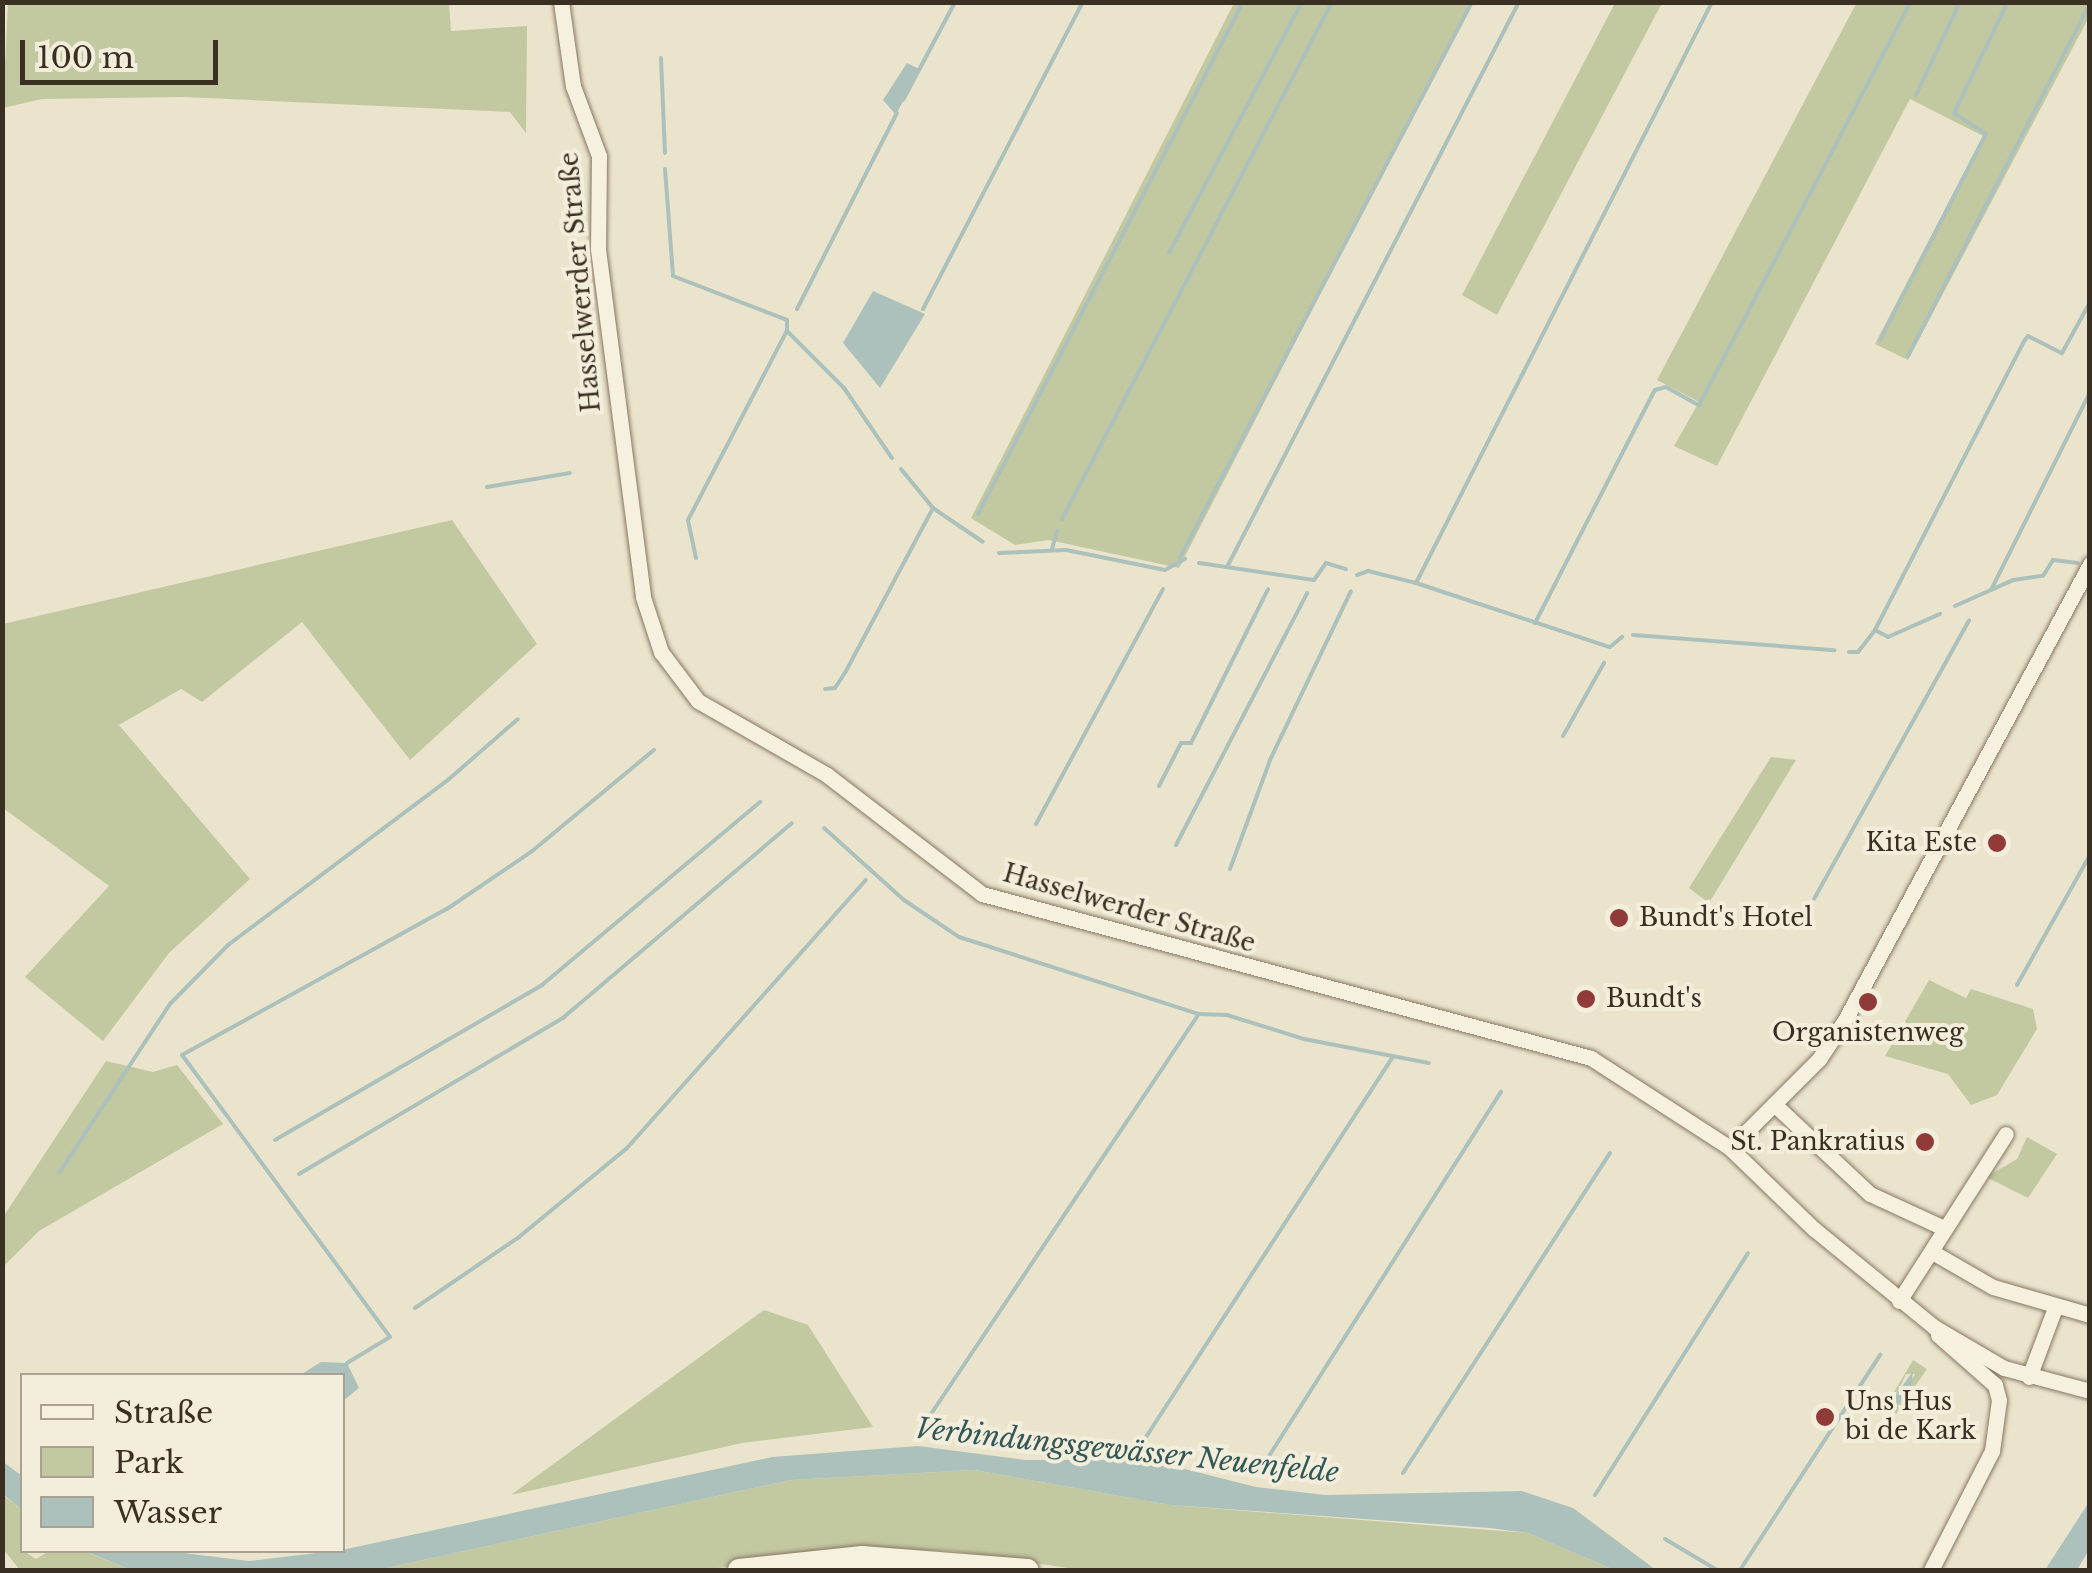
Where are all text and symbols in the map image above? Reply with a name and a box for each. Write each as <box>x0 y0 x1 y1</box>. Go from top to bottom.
scale bar <box>25 20 222 82</box>
text: 100 m <box>37 39 134 76</box>
street label: Hasselwerder Straße <box>555 150 607 414</box>
place label: Kita Este <box>1865 828 1977 858</box>
marker: Kita Este <box>1986 832 2008 854</box>
street label: Hasselwerder Straße <box>999 859 1259 959</box>
place label: Bundt's Hotel <box>1639 903 1813 933</box>
marker: Bundt's Hotel <box>1608 907 1630 929</box>
place label: Bundt's <box>1606 984 1702 1014</box>
marker: Bundt's <box>1575 988 1597 1010</box>
marker: Organistenweg <box>1857 991 1879 1013</box>
place label: Organistenweg <box>1772 1018 1964 1048</box>
place label: St. Pankratius <box>1731 1127 1905 1157</box>
marker: St. Pankratius <box>1914 1131 1936 1153</box>
legend <box>20 1373 345 1553</box>
place label: Uns Hus bi de Kark <box>1845 1388 1976 1447</box>
text: Straße <box>114 1394 213 1431</box>
marker: Uns Hus bi de Kark <box>1814 1406 1836 1428</box>
water label: Verbindungsgewässer Neuenfelde <box>913 1412 1341 1490</box>
text: Park <box>114 1444 184 1481</box>
text: Wasser <box>114 1494 222 1531</box>

